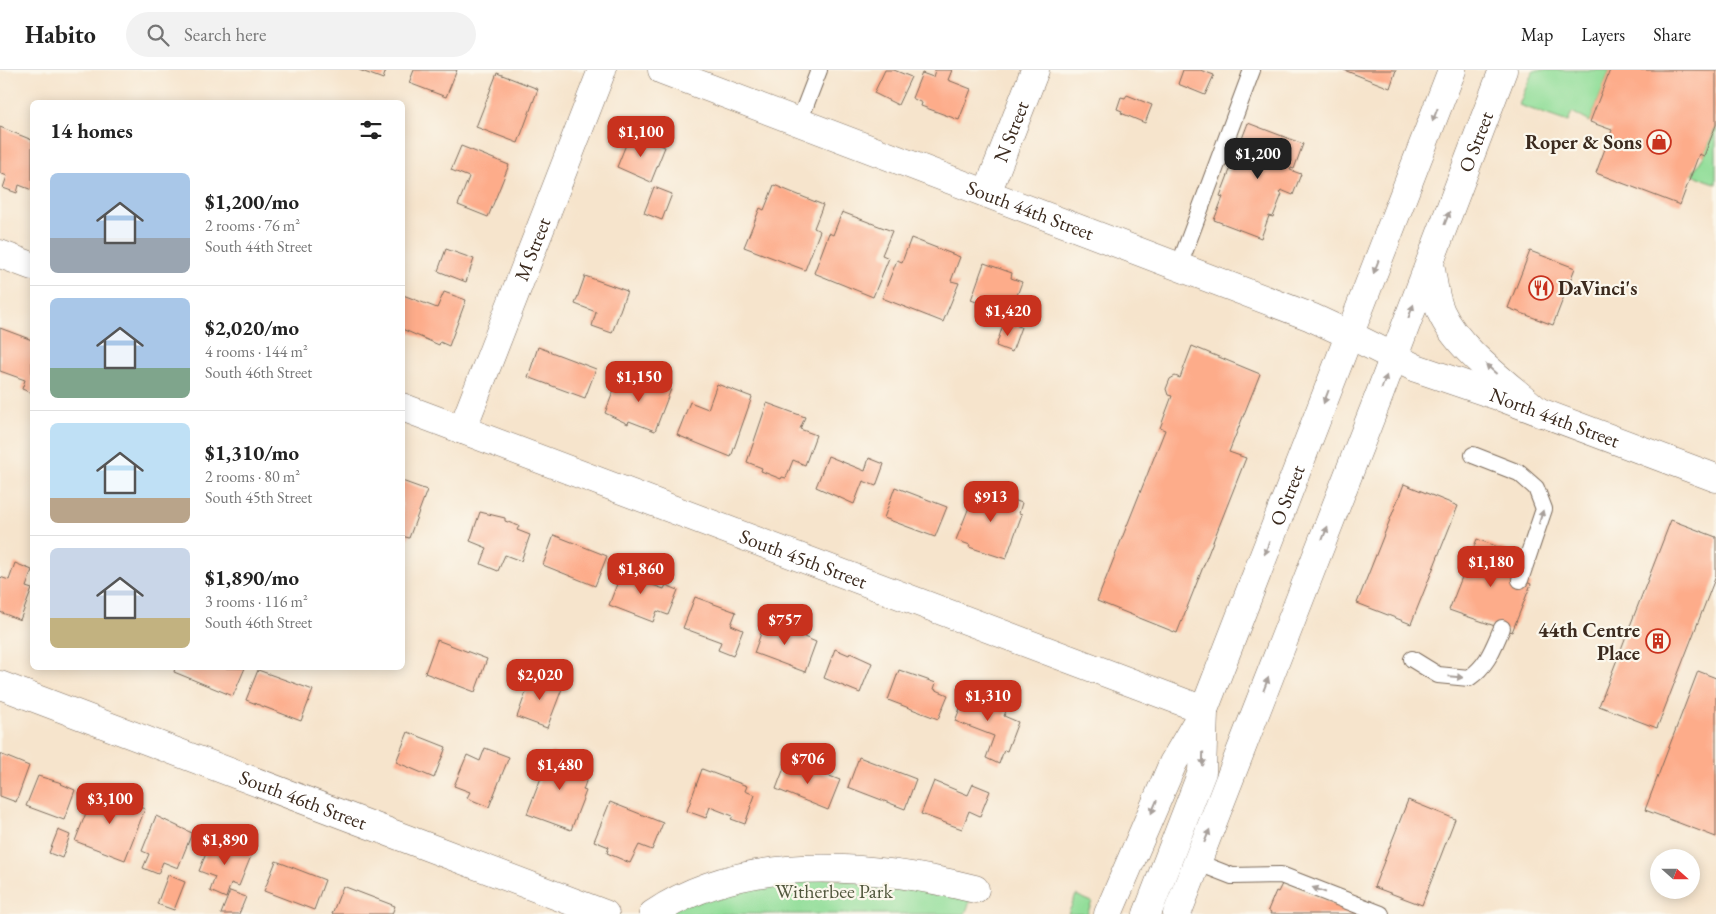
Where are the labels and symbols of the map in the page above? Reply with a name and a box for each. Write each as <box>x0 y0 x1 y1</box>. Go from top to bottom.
street label: N Street <box>987 96 1035 166</box>
street label: O Street <box>1452 107 1499 176</box>
one-way arrow <box>1431 108 1438 123</box>
pin: $1,100 <box>600 116 682 158</box>
place label: Roper & Sons <box>1525 129 1642 155</box>
shop icon: Roper & Sons <box>1646 129 1672 155</box>
pin: $1,200 <box>1217 138 1299 180</box>
street label: South 44th Street <box>963 174 1098 246</box>
one-way arrow <box>1444 210 1451 225</box>
street label: M Street <box>508 213 557 285</box>
one-way arrow <box>1372 260 1380 275</box>
restaurant icon: DaVinci's <box>1528 275 1554 301</box>
place label: DaVinci's <box>1558 275 1637 301</box>
pin: $1,420 <box>967 294 1049 337</box>
one-way arrow <box>1408 304 1416 318</box>
pin: $1,150 <box>598 360 680 403</box>
one-way arrow <box>1485 364 1497 375</box>
one-way arrow <box>1381 375 1389 389</box>
street label: North 44th Street <box>1486 381 1624 454</box>
one-way arrow <box>1322 389 1329 404</box>
street label: O Street <box>1264 460 1311 530</box>
pin: $913 <box>961 480 1021 523</box>
one-way arrow <box>1537 509 1545 524</box>
street label: South 45th Street <box>736 523 871 595</box>
one-way arrow <box>1321 525 1329 540</box>
one-way arrow <box>1263 541 1271 556</box>
pin: $1,180 <box>1450 546 1532 588</box>
pin: $1,860 <box>600 552 682 595</box>
pin: $757 <box>755 604 815 646</box>
place label: 44th Centre Place <box>1538 617 1640 666</box>
building icon: 44th Centre Place <box>1645 628 1671 654</box>
pin: $2,020 <box>499 658 581 701</box>
one-way arrow <box>1449 673 1465 681</box>
one-way arrow <box>1263 677 1270 692</box>
pin: $1,310 <box>947 680 1029 722</box>
pin: $706 <box>778 742 838 785</box>
pin: $1,480 <box>519 748 601 791</box>
one-way arrow <box>1198 751 1206 767</box>
street label: South 46th Street <box>236 764 371 836</box>
pin: $3,100 <box>69 782 151 825</box>
one-way arrow <box>1149 800 1157 814</box>
pin: $1,890 <box>184 824 266 866</box>
one-way arrow <box>1203 828 1211 843</box>
north arrow <box>1650 849 1700 899</box>
park label: Witherbee Park <box>775 878 893 904</box>
one-way arrow <box>1311 886 1326 894</box>

